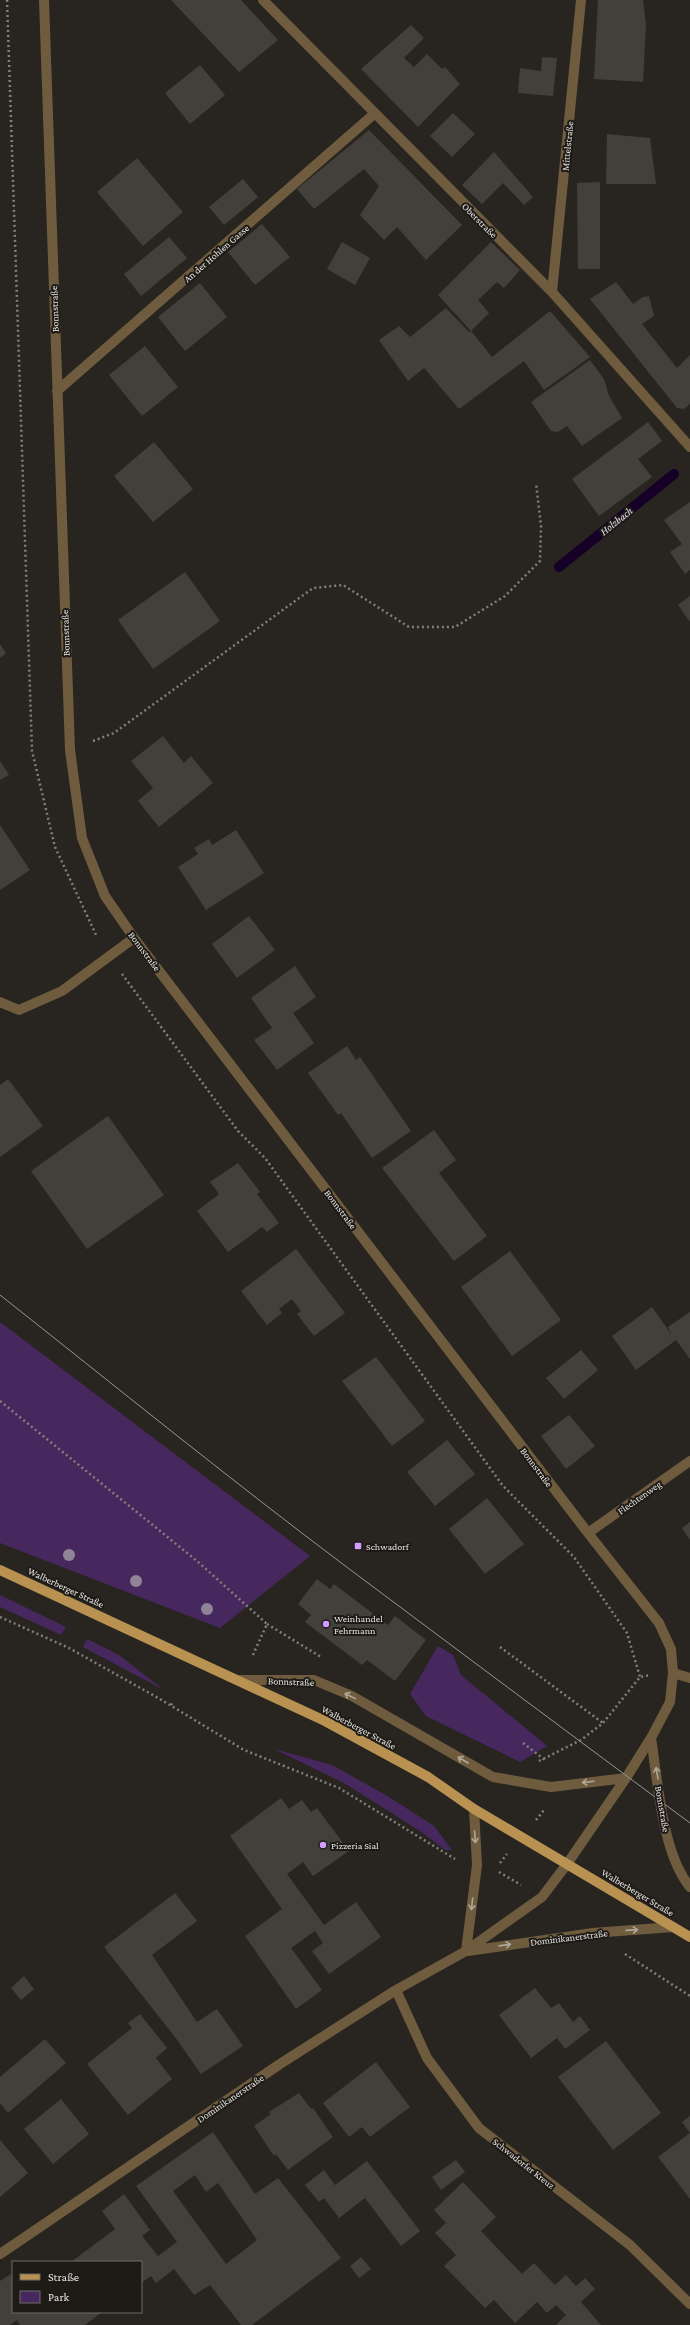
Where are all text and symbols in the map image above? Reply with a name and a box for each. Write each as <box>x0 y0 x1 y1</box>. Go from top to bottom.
street label: Mittelstraße <box>559 120 576 171</box>
street label: Oberstraße <box>460 201 500 241</box>
street label: An der Hohlen Gasse <box>182 222 251 285</box>
street label: Bonnstraße <box>48 285 61 332</box>
water label: Holzbach <box>597 504 635 538</box>
street label: Bonnstraße <box>59 609 72 656</box>
street label: Bonnstraße <box>126 929 163 974</box>
street label: Bonnstraße <box>322 1187 359 1232</box>
street label: Bonnstraße <box>518 1445 555 1490</box>
street label: Flechtenweg <box>615 1478 663 1517</box>
marker: Schwadorf <box>353 1541 363 1551</box>
place label: Schwadorf <box>366 1541 410 1552</box>
street label: Walberberger Straße <box>26 1565 106 1610</box>
place label: Weinhandel Fehrmann <box>334 1613 383 1636</box>
marker: Weinhandel Fehrmann <box>321 1619 331 1629</box>
street label: Bonnstraße <box>268 1675 315 1688</box>
one-way arrow <box>345 1692 357 1699</box>
street label: Walberberger Straße <box>320 1703 398 1752</box>
one-way arrow <box>457 1756 469 1764</box>
one-way arrow <box>652 1767 660 1780</box>
one-way arrow <box>582 1779 595 1786</box>
street label: Bonnstraße <box>653 1785 672 1833</box>
one-way arrow <box>472 1830 479 1843</box>
marker: Pizzeria Sial <box>318 1840 328 1850</box>
place label: Pizzeria Sial <box>331 1840 379 1851</box>
street label: Walberberger Straße <box>600 1866 676 1919</box>
one-way arrow <box>468 1897 476 1910</box>
one-way arrow <box>625 1926 638 1933</box>
street label: Dominikanerstraße <box>530 1927 609 1948</box>
one-way arrow <box>498 1941 511 1949</box>
street label: Dominikanerstraße <box>195 2072 266 2125</box>
street label: Schwadorfer Kreuz <box>491 2136 557 2191</box>
legend <box>12 2261 142 2313</box>
text: Straße <box>48 2270 79 2284</box>
text: Park <box>48 2290 70 2304</box>

